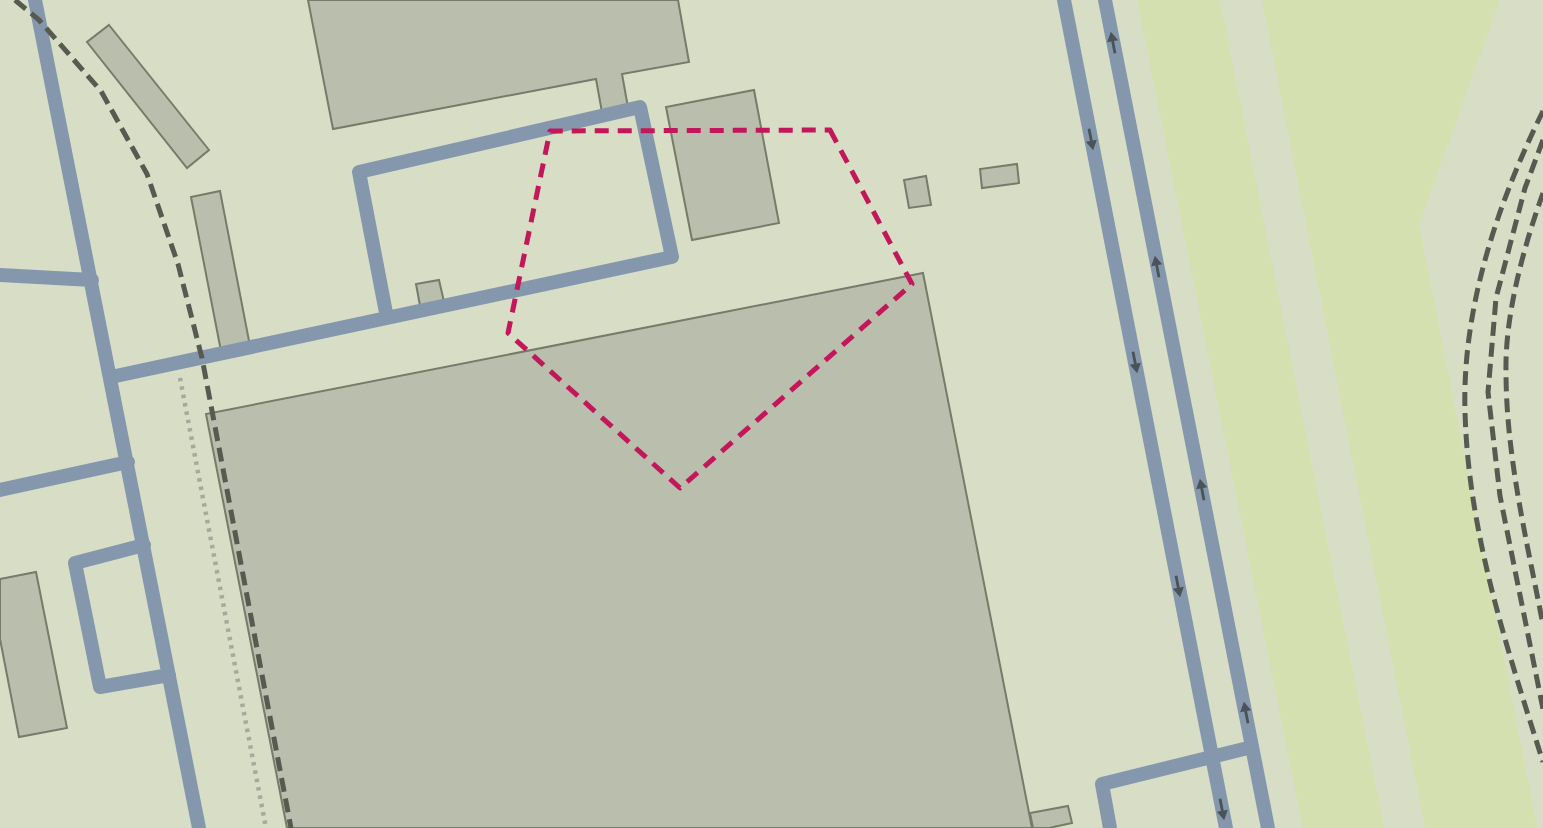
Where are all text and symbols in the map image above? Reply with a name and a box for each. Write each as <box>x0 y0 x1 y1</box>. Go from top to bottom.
one-way arrow <box>1108 32 1119 54</box>
one-way arrow <box>1086 128 1097 150</box>
one-way arrow <box>1152 256 1163 278</box>
one-way arrow <box>1129 351 1140 373</box>
one-way arrow <box>1196 479 1207 501</box>
one-way arrow <box>1173 575 1184 597</box>
one-way arrow <box>1240 702 1251 724</box>
one-way arrow <box>1217 798 1228 820</box>

